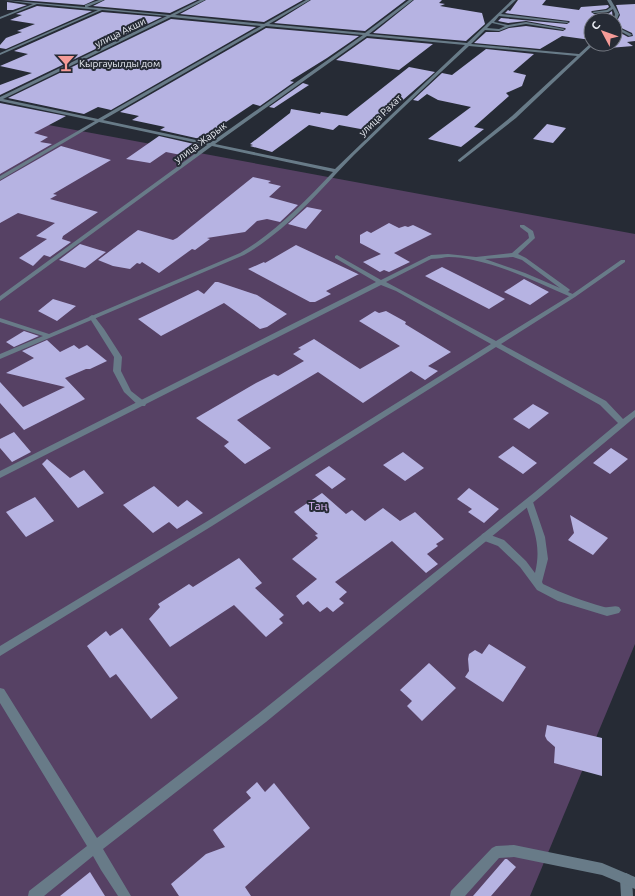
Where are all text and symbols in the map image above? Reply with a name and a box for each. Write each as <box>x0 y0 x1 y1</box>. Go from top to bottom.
north arrow <box>583 12 623 52</box>
street label: улица Акши <box>93 15 148 50</box>
text: С <box>589 19 602 32</box>
bar icon: Кыргауылды дом <box>56 53 76 73</box>
place label: Кыргауылды дом <box>79 58 160 69</box>
street label: улица Рахат <box>357 92 404 139</box>
street label: улица Жарык <box>172 120 229 165</box>
park label: Таң <box>308 499 328 512</box>

